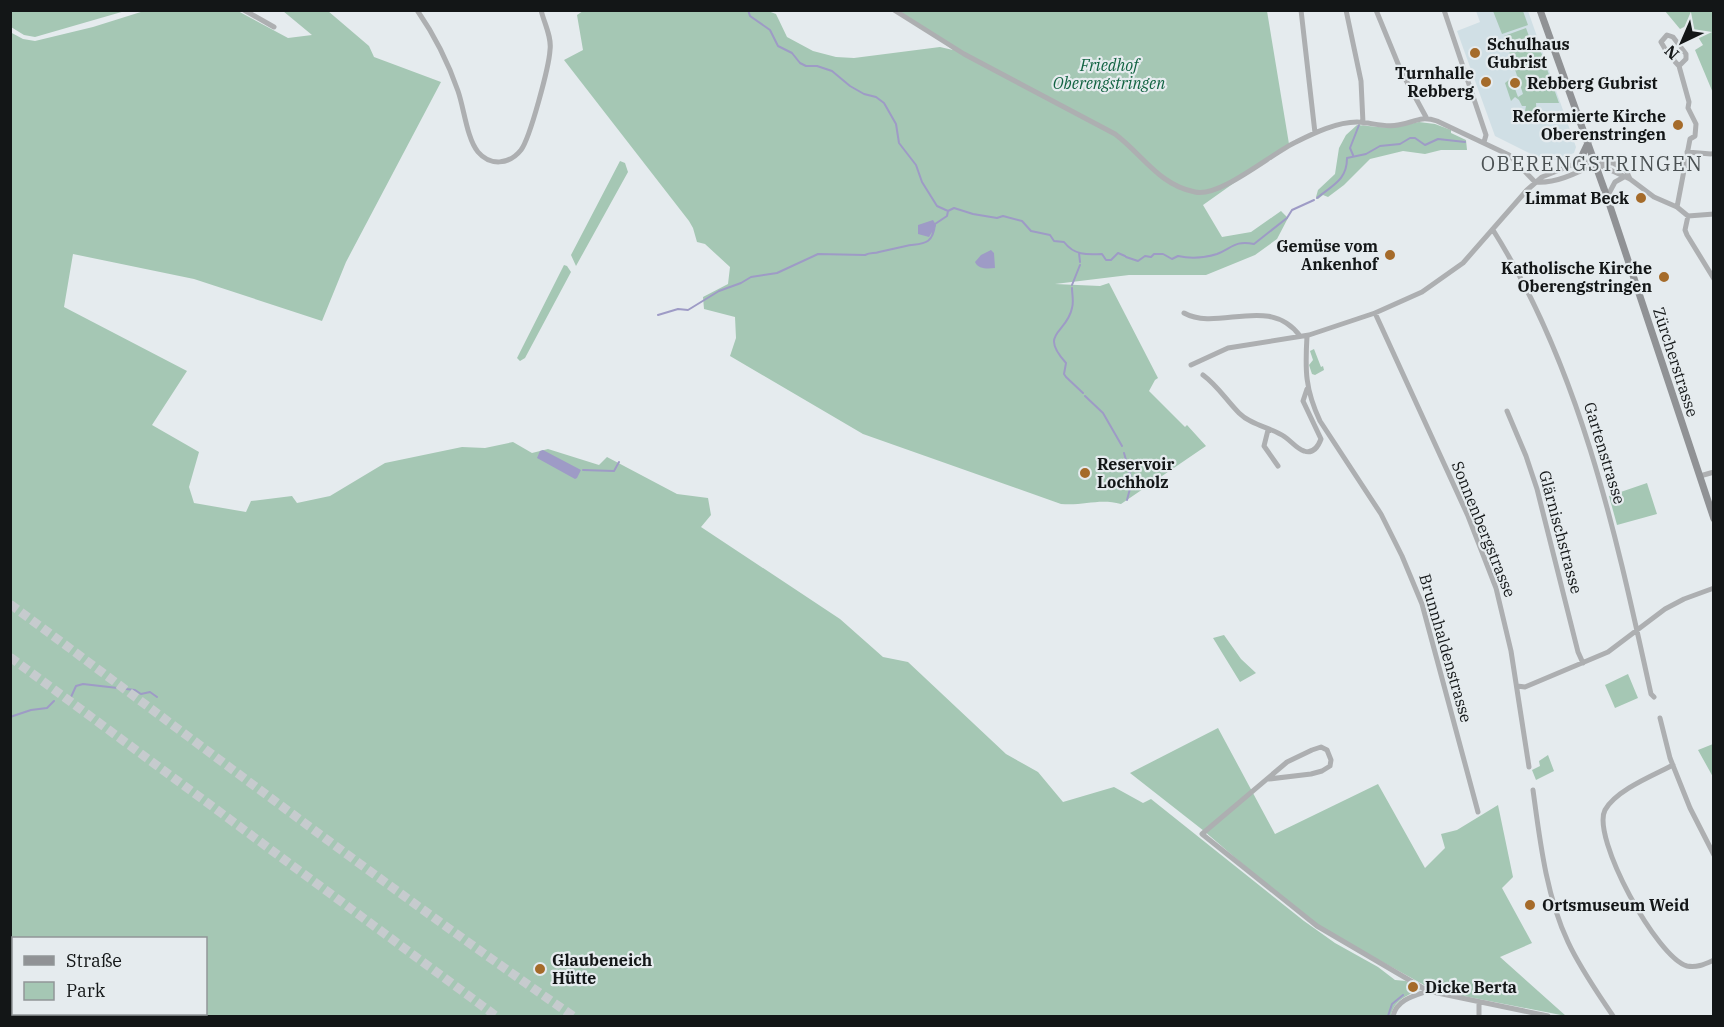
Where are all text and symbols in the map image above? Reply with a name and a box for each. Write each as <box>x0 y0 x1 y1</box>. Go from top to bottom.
north arrow <box>1652 12 1712 72</box>
place label: Schulhaus Gubrist <box>1487 34 1570 72</box>
text: N <box>1660 41 1683 64</box>
marker: Schulhaus Gubrist <box>1468 46 1482 60</box>
park label: Friedhof Oberengstringen <box>1053 55 1165 93</box>
place label: Turnhalle Rebberg <box>1395 63 1475 101</box>
place label: Rebberg Gubrist <box>1527 73 1657 93</box>
marker: Turnhalle Rebberg <box>1479 75 1493 89</box>
marker: Rebberg Gubrist <box>1508 76 1522 90</box>
place label: Reformierte Kirche Oberenstringen <box>1512 106 1666 144</box>
marker: Reformierte Kirche Oberenstringen <box>1671 118 1685 132</box>
district label: OBERENGSTRINGEN <box>1481 150 1703 177</box>
place label: Limmat Beck <box>1525 188 1629 208</box>
marker: Limmat Beck <box>1634 191 1648 205</box>
place label: Gemüse vom Ankenhof <box>1276 236 1380 274</box>
marker: Gemüse vom Ankenhof <box>1383 248 1397 262</box>
place label: Katholische Kirche Oberengstringen <box>1501 258 1652 296</box>
marker: Katholische Kirche Oberengstringen <box>1657 270 1671 284</box>
street label: Zürcherstrasse <box>1649 305 1703 419</box>
street label: Gartenstrasse <box>1580 400 1630 506</box>
place label: Reservoir Lochholz <box>1097 454 1174 492</box>
street label: Sonnenbergstrasse <box>1448 458 1520 600</box>
marker: Reservoir Lochholz <box>1078 466 1092 480</box>
street label: Glärnischstrasse <box>1535 468 1587 596</box>
street label: Brunnhaldenstrasse <box>1415 571 1477 725</box>
place label: Ortsmuseum Weid <box>1542 895 1689 915</box>
marker: Ortsmuseum Weid <box>1523 898 1537 912</box>
legend <box>12 937 207 1015</box>
text: Straße <box>66 949 122 972</box>
place label: Glaubeneich Hütte <box>552 950 652 988</box>
marker: Glaubeneich Hütte <box>533 962 547 976</box>
place label: Dicke Berta <box>1425 977 1517 997</box>
text: Park <box>66 979 106 1002</box>
marker: Dicke Berta <box>1406 980 1420 994</box>

